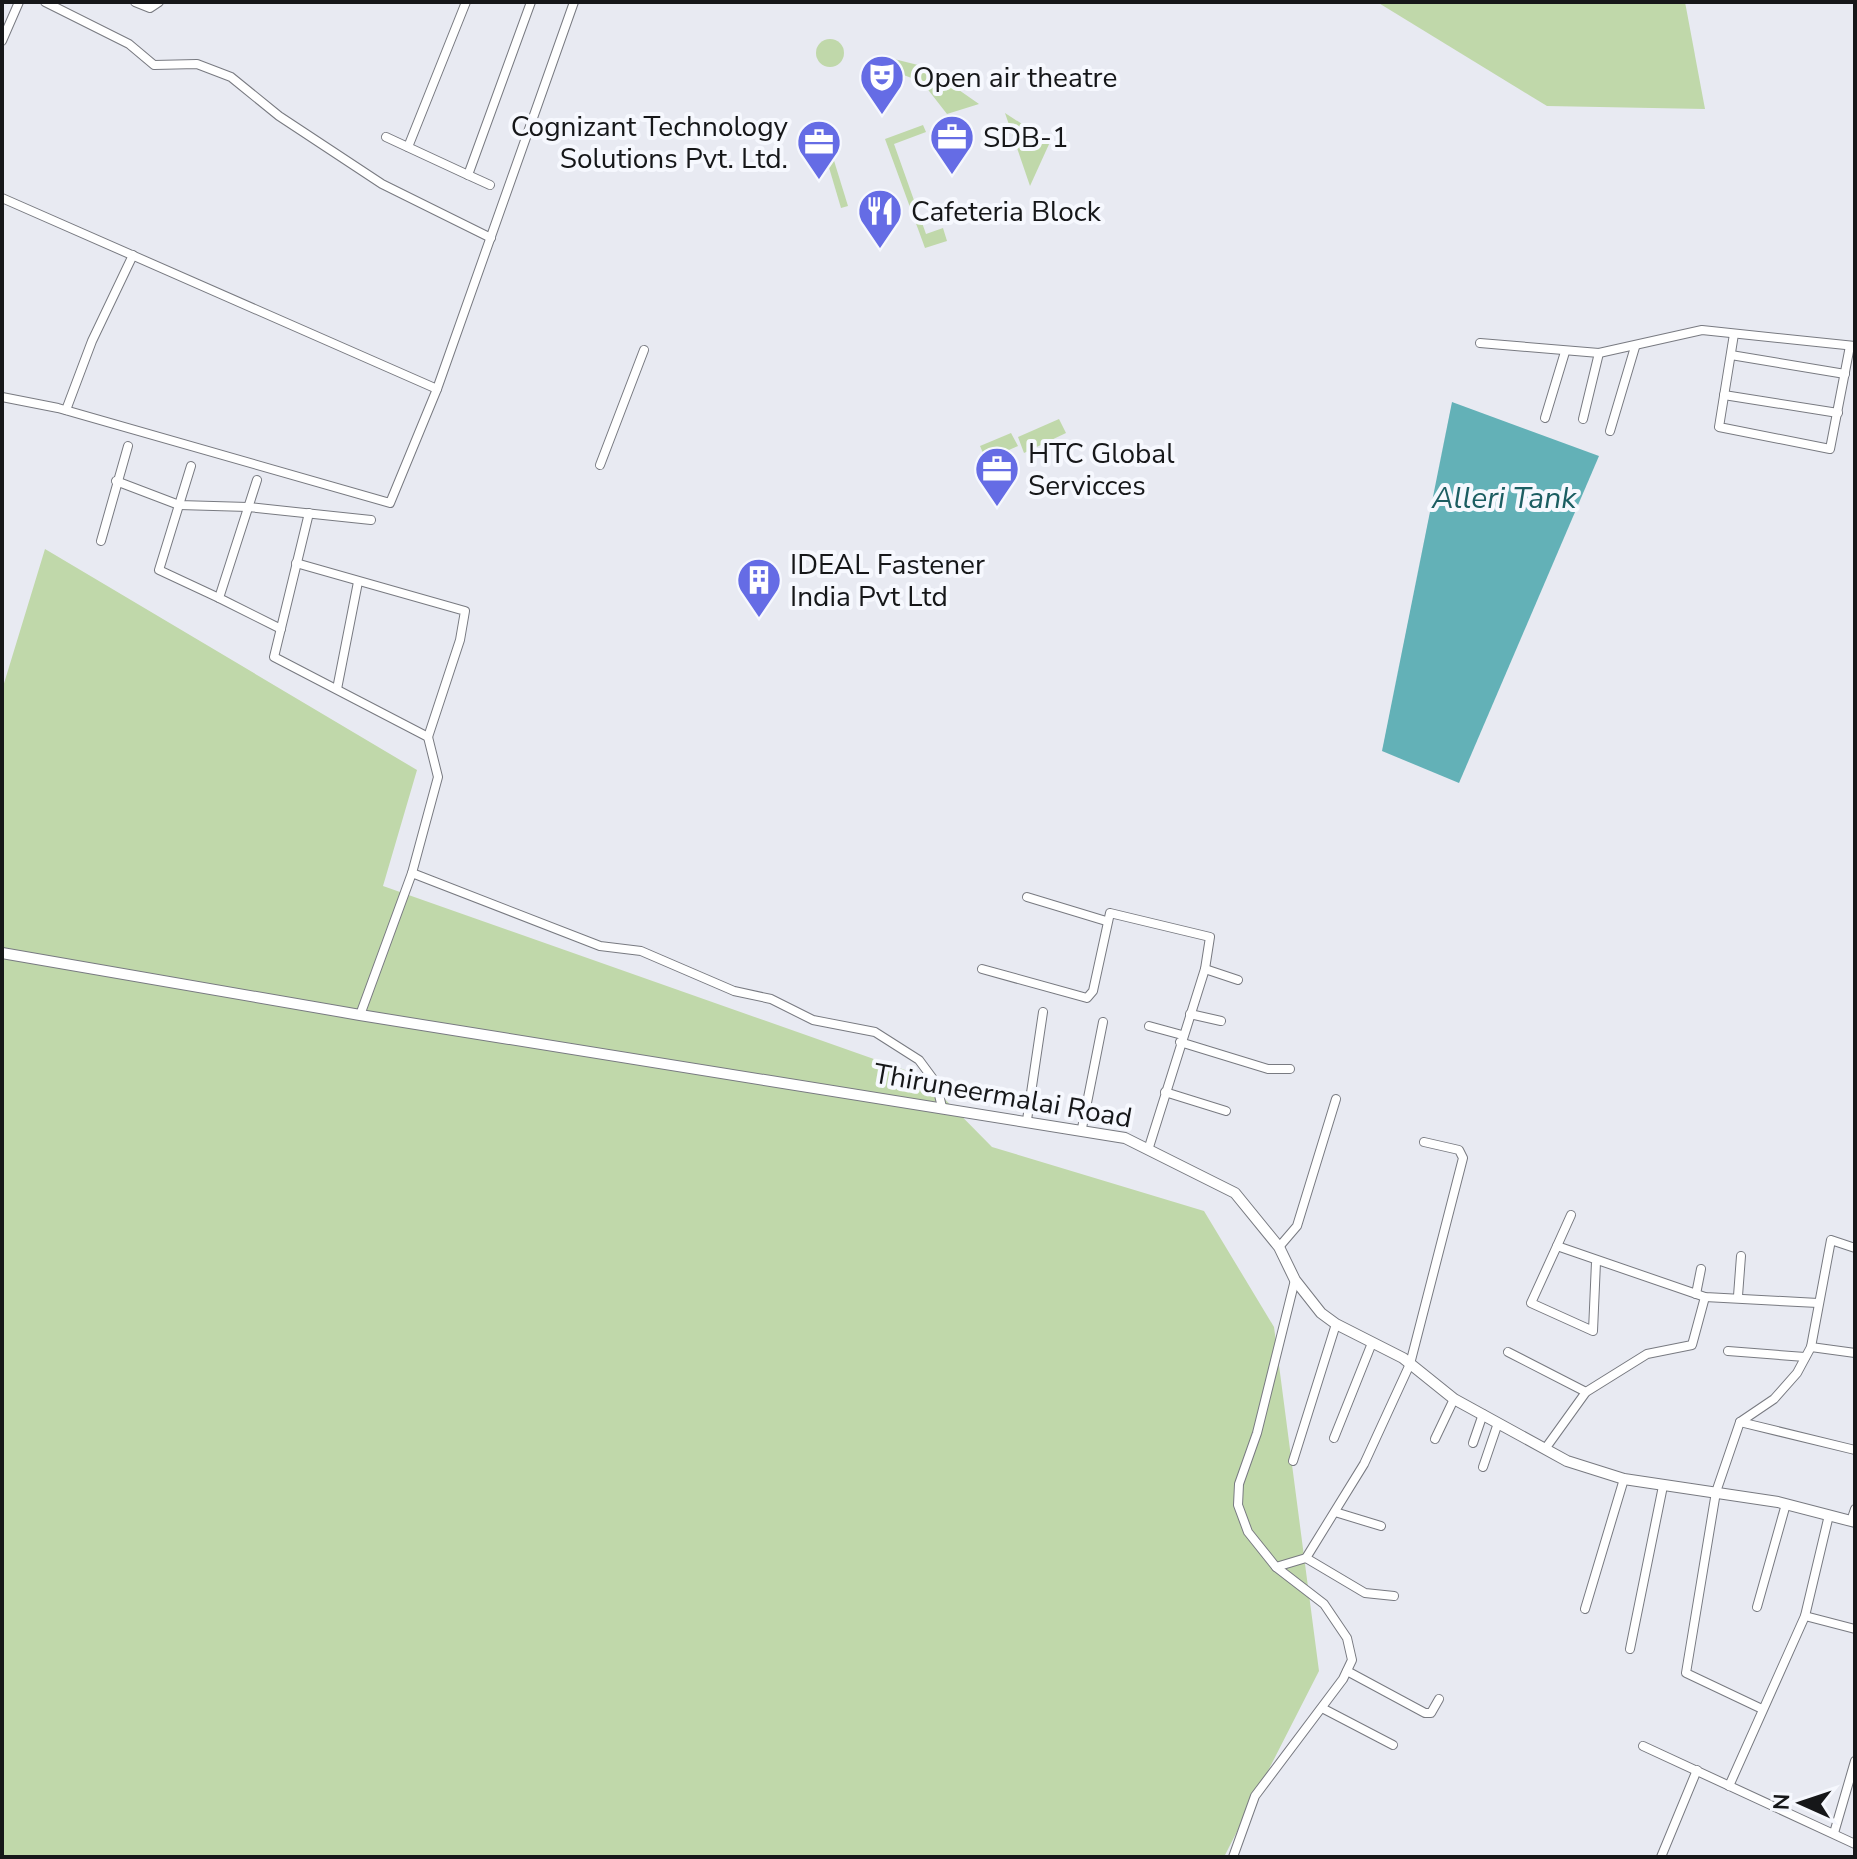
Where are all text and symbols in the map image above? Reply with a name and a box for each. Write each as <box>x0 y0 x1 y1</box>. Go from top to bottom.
theatre icon: Open air theatre <box>858 53 906 116</box>
place label: Open air theatre <box>913 59 1117 97</box>
place label: Cognizant Technology Solutions Pvt. Ltd. <box>511 108 789 178</box>
office icon: SDB-1 <box>928 113 976 176</box>
office icon: Cognizant Technology Solutions Pvt. Ltd. <box>795 118 843 181</box>
place label: SDB-1 <box>983 119 1069 157</box>
restaurant icon: Cafeteria Block <box>856 187 904 250</box>
place label: Cafeteria Block <box>911 193 1102 231</box>
place label: HTC Global Servicces <box>1028 435 1175 505</box>
office icon: HTC Global Servicces <box>973 445 1021 508</box>
water label: Alleri Tank <box>1431 478 1577 519</box>
place label: IDEAL Fastener India Pvt Ltd <box>790 546 985 616</box>
building icon: IDEAL Fastener India Pvt Ltd <box>735 556 783 619</box>
street label: Thiruneermalai Road <box>871 1055 1135 1137</box>
north arrow <box>1761 1763 1841 1843</box>
text: N <box>1767 1793 1797 1811</box>

